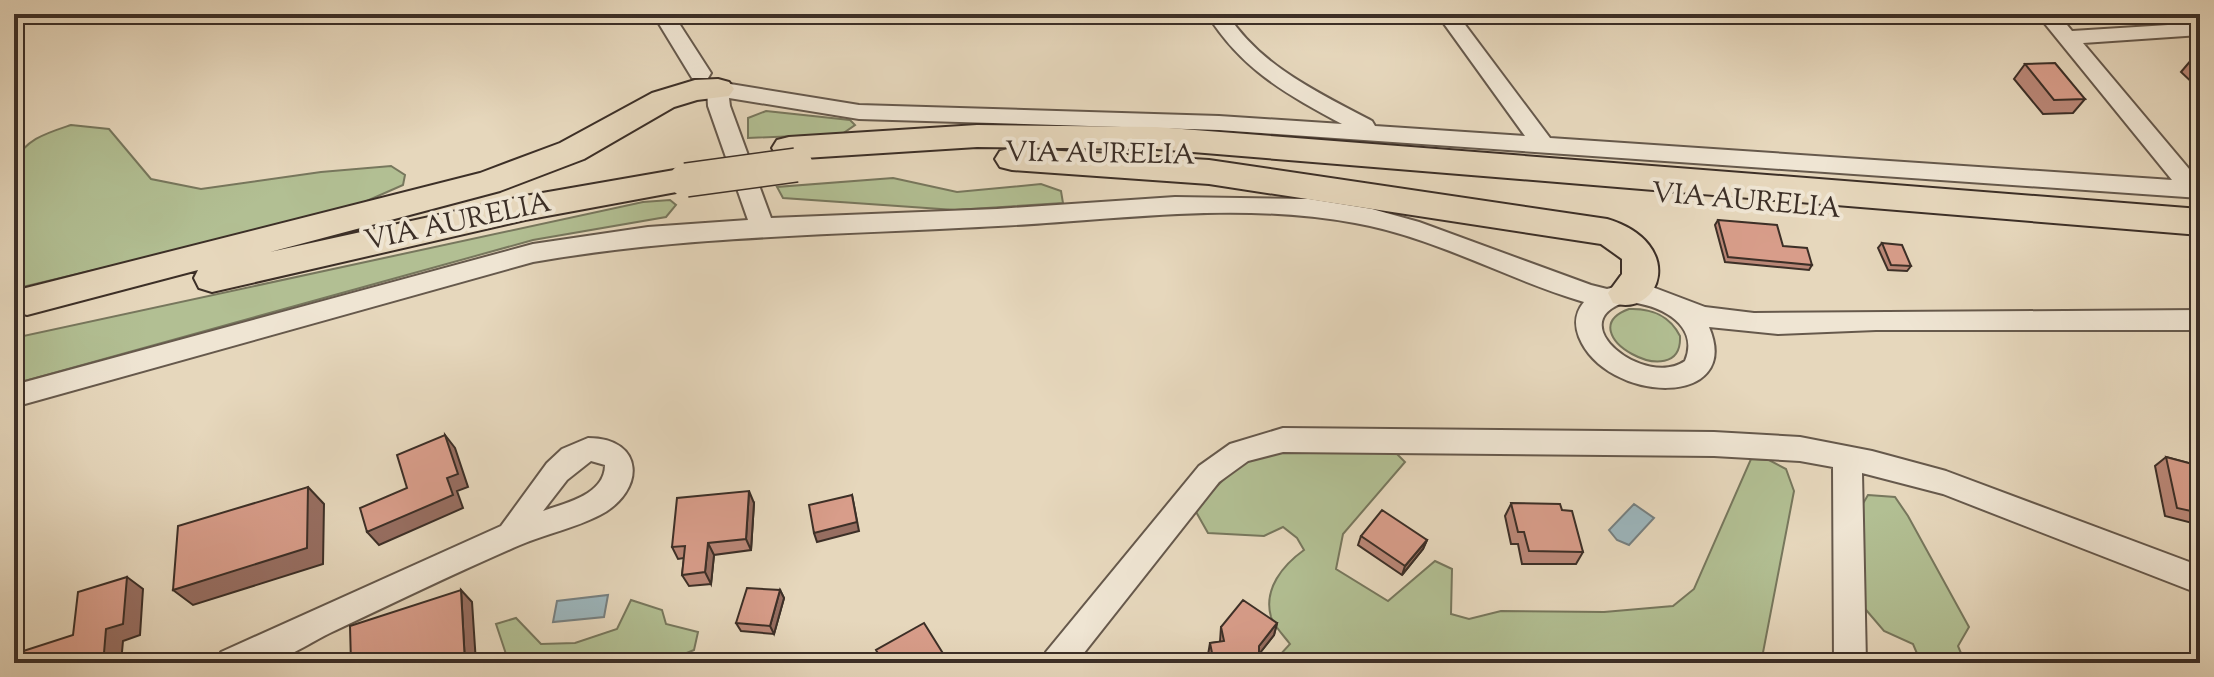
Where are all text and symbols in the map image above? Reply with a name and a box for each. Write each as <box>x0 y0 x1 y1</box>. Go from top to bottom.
street label: VIA AURELIA <box>1005 133 1196 177</box>
street label: VIA AURELIA <box>1650 174 1843 230</box>
street label: VIA AURELIA <box>361 184 555 262</box>

